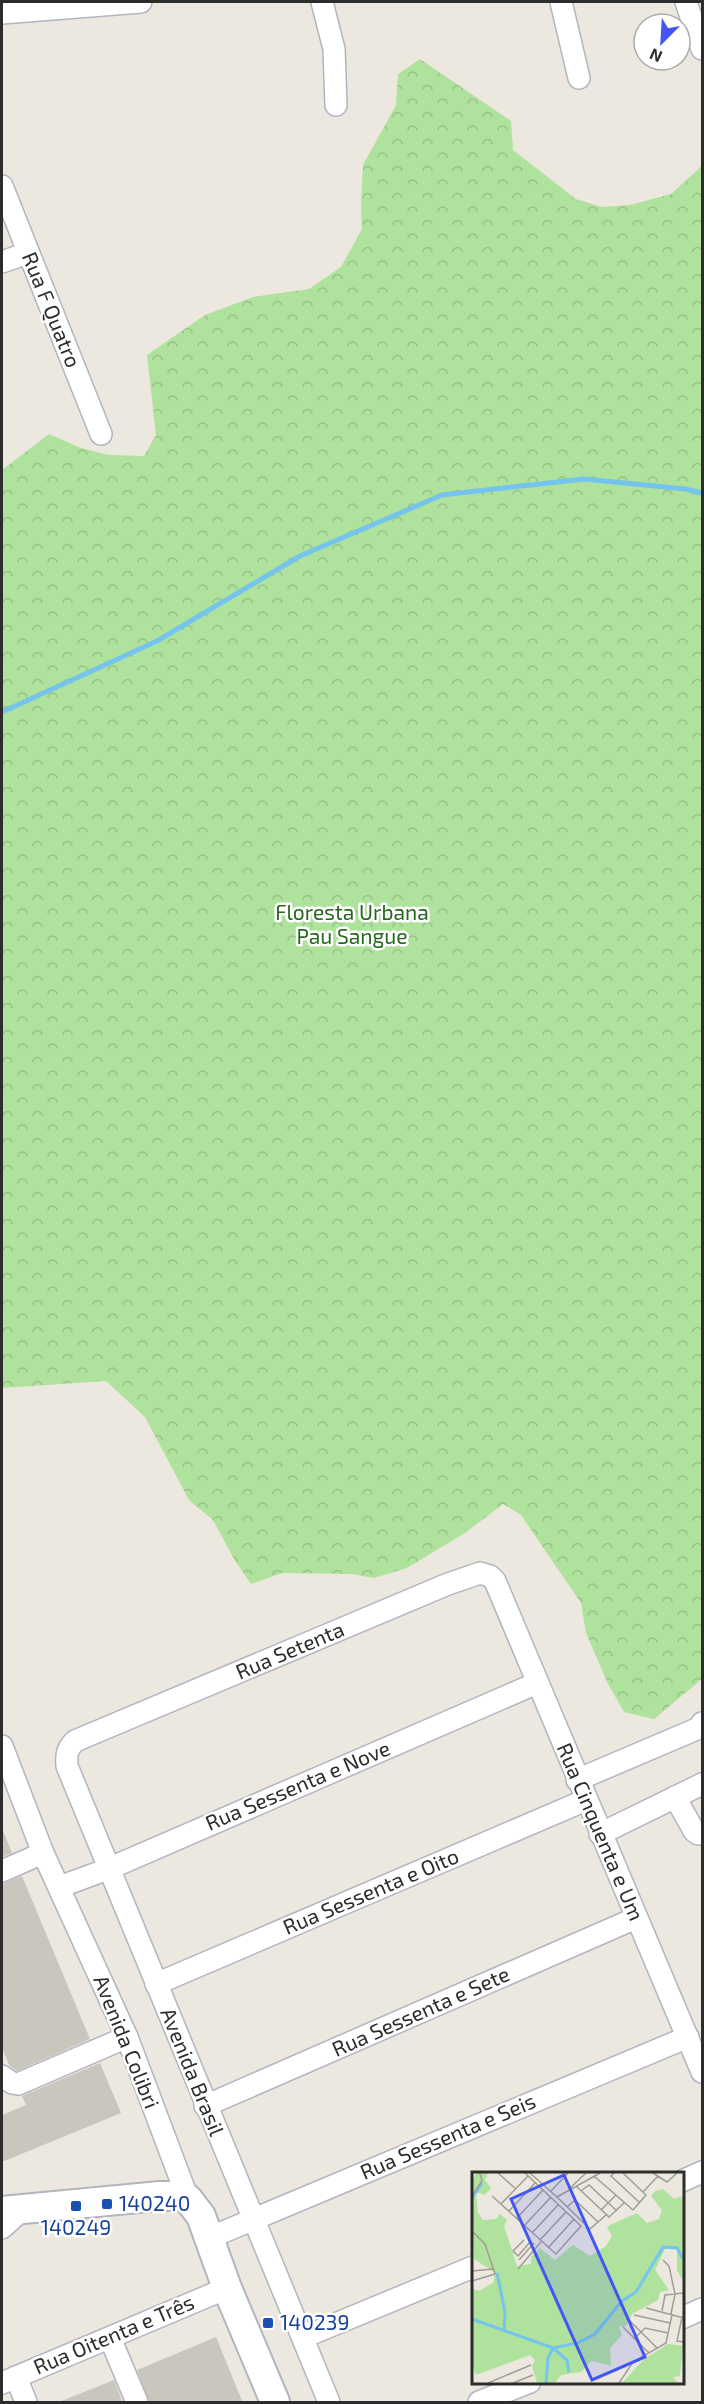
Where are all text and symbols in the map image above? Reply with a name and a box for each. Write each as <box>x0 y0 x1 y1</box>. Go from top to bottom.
north arrow <box>632 12 692 72</box>
text: N <box>647 45 665 67</box>
street label: Rua F Quatro <box>17 248 87 371</box>
park label: Floresta Urbana Pau Sangue <box>275 899 429 948</box>
street label: Rua Setenta <box>231 1616 347 1684</box>
street label: Rua Sessenta e Nove <box>201 1734 393 1835</box>
street label: Rua Cinquenta e Um <box>553 1739 650 1924</box>
street label: Rua Sessenta e Oito <box>279 1842 462 1939</box>
street label: Rua Sessenta e Sete <box>328 1960 513 2061</box>
street label: Avenida Colibri <box>89 1971 165 2112</box>
street label: Avenida Brasil <box>156 2004 231 2140</box>
street label: Rua Sessenta e Seis <box>356 2087 539 2184</box>
inset map <box>472 2172 683 2383</box>
place label: 140240 <box>119 2190 190 2215</box>
marker: 140240 <box>100 2197 114 2211</box>
marker: 140249 <box>69 2199 83 2213</box>
place label: 140249 <box>41 2214 111 2239</box>
street label: Rua Oitenta e Três <box>29 2289 197 2379</box>
place label: 140239 <box>280 2309 349 2334</box>
marker: 140239 <box>261 2316 275 2330</box>

